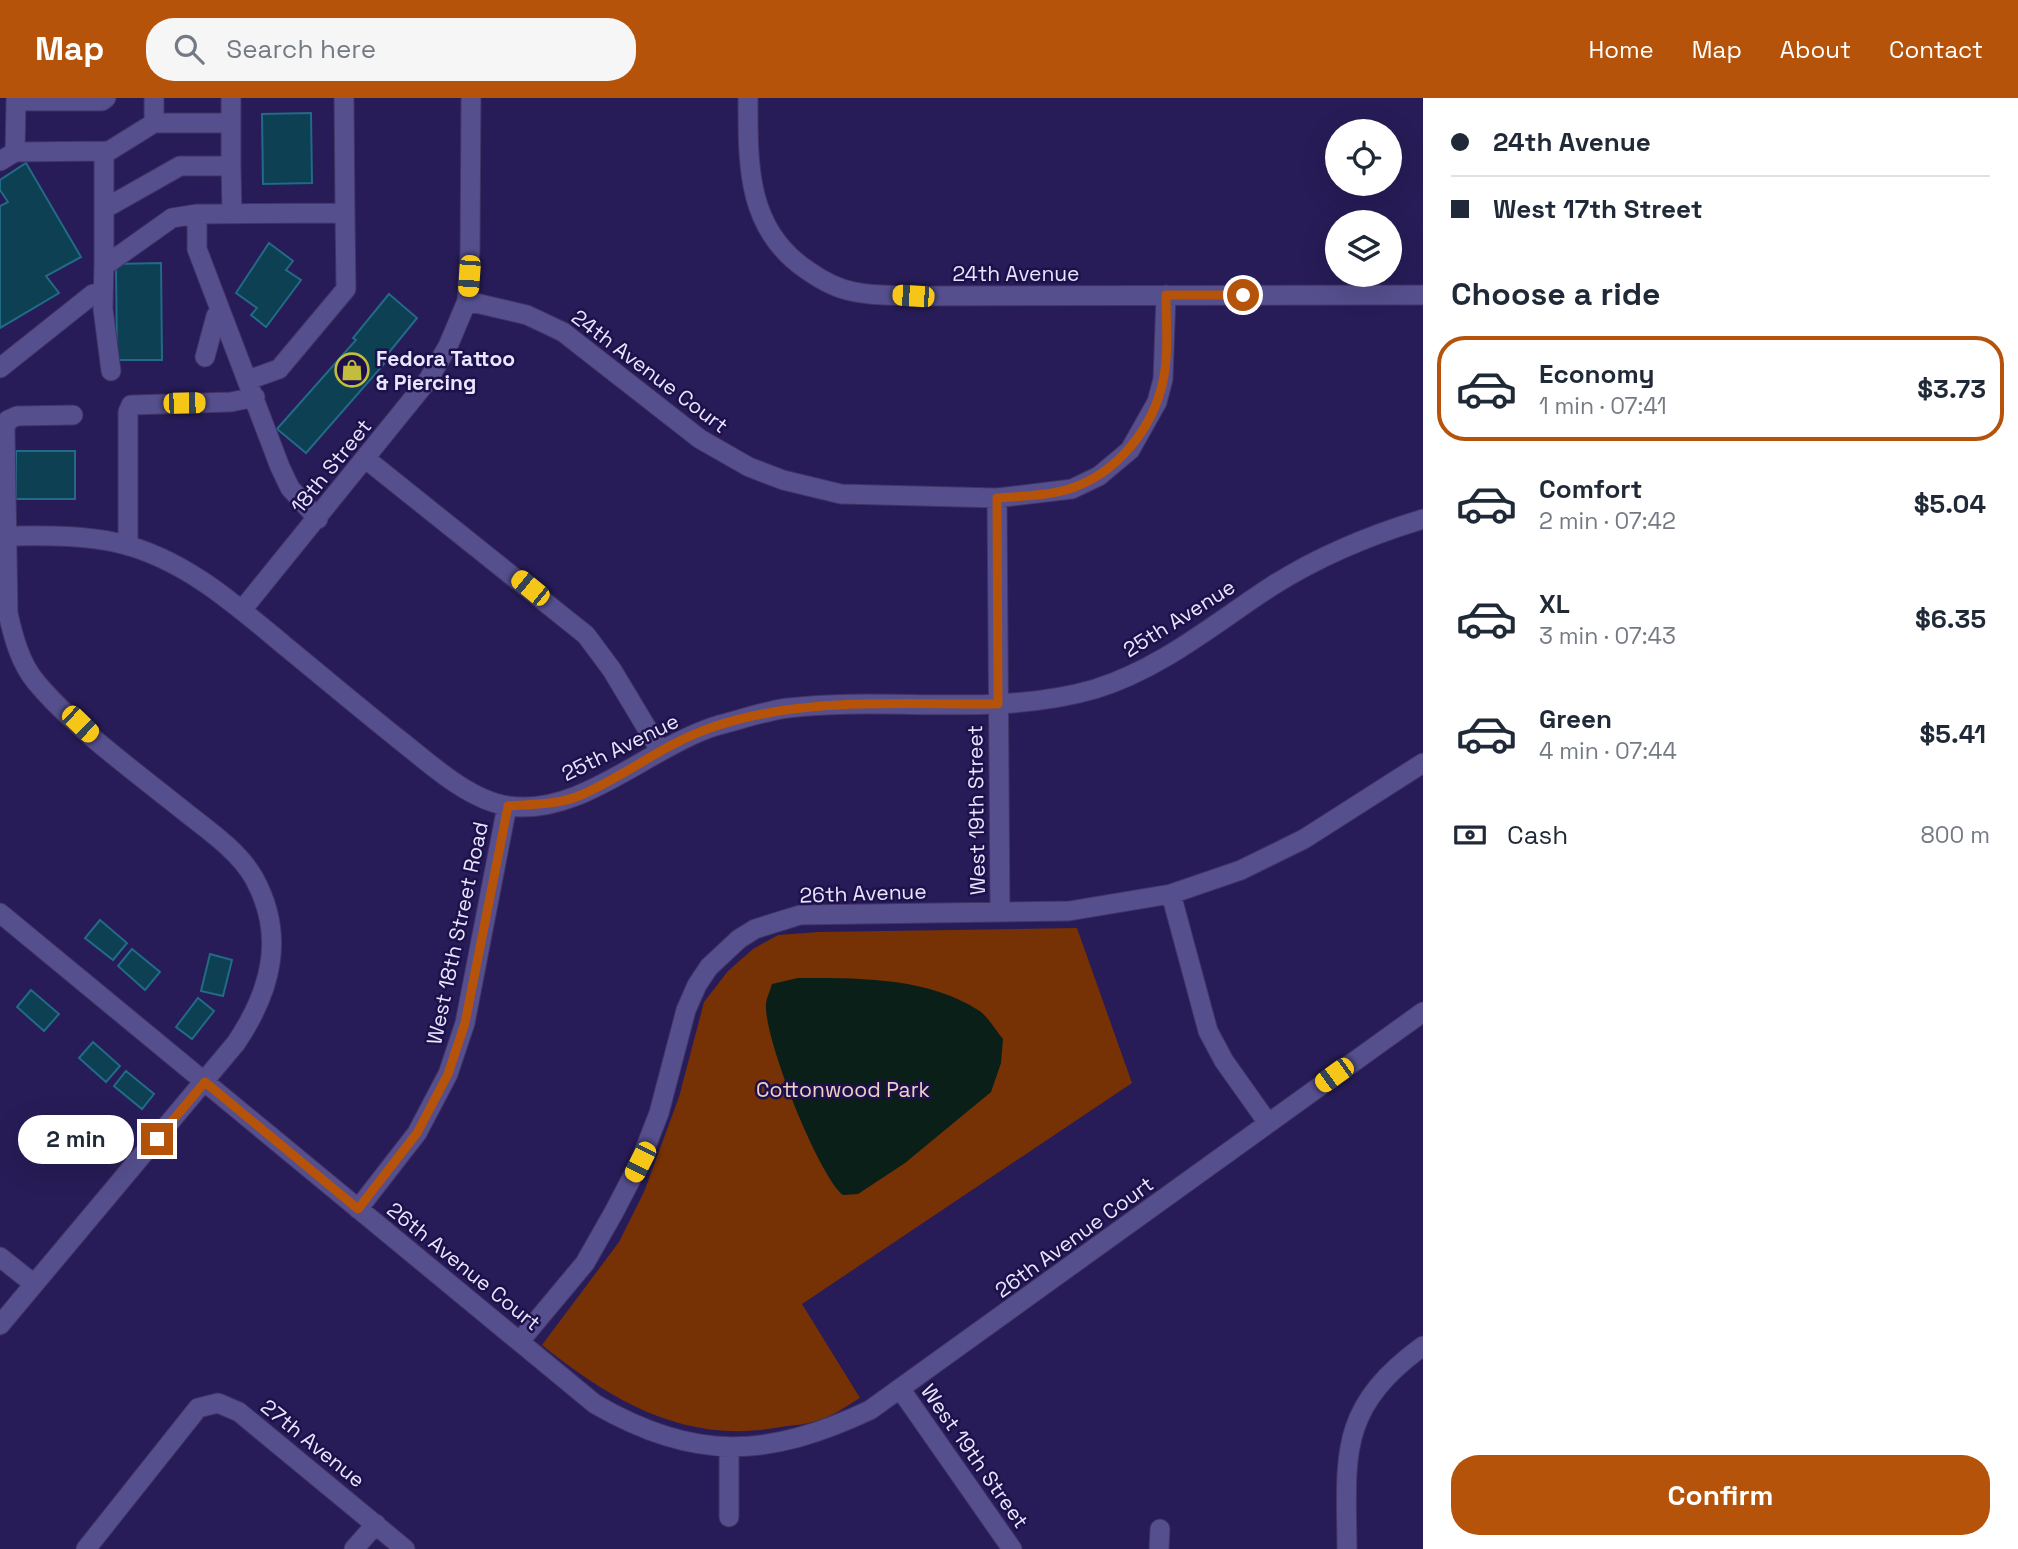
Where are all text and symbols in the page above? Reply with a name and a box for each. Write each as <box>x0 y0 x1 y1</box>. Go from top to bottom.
search box <box>146 18 636 81</box>
text: Map <box>35 28 104 70</box>
icon: search <box>170 30 208 68</box>
text: Search here <box>226 32 376 66</box>
text: Home <box>1588 34 1654 65</box>
text: Map <box>1692 34 1742 65</box>
text: About <box>1780 34 1851 65</box>
text: Contact <box>1889 34 1983 65</box>
map controls <box>1325 119 1402 287</box>
button: locate <box>1325 119 1402 196</box>
text: 24th Avenue <box>1493 125 1651 159</box>
text: West 17th Street <box>1493 192 1703 226</box>
button: layers <box>1325 210 1402 287</box>
car <box>458 254 481 298</box>
street label: 24th Avenue <box>953 260 1079 287</box>
text: Choose a ride <box>1451 274 1661 314</box>
route start <box>1227 279 1259 311</box>
car <box>892 284 935 308</box>
street label: 24th Avenue Court <box>566 303 734 439</box>
place label: Fedora Tattoo & Piercing <box>376 345 515 396</box>
shop icon: Fedora Tattoo & Piercing <box>333 351 371 389</box>
icon: car <box>1455 357 1518 420</box>
text: Economy <box>1539 357 1655 391</box>
text: $3.73 <box>1917 372 1986 406</box>
text: 1 min · 07:41 <box>1539 391 1667 421</box>
car <box>163 392 206 414</box>
street label: 18th Street <box>285 413 377 519</box>
icon: car <box>1455 472 1518 535</box>
text: Comfort <box>1539 472 1642 506</box>
text: $5.04 <box>1914 487 1986 521</box>
text: 2 min · 07:42 <box>1539 506 1676 536</box>
car <box>508 567 553 609</box>
street label: 25th Avenue <box>1118 573 1240 663</box>
icon: car <box>1455 587 1518 650</box>
text: XL <box>1539 587 1570 621</box>
text: $6.35 <box>1915 602 1986 636</box>
text: 3 min · 07:43 <box>1539 621 1676 651</box>
car <box>58 702 103 746</box>
icon: car <box>1455 702 1518 765</box>
text: Green <box>1539 702 1612 736</box>
street label: 25th Avenue <box>557 707 683 787</box>
text: $5.41 <box>1920 717 1986 751</box>
street label: West 19th Street <box>961 725 991 895</box>
text: 4 min · 07:44 <box>1539 736 1677 766</box>
icon: cash <box>1451 816 1489 854</box>
text: Cash <box>1507 818 1568 852</box>
street label: West 18th Street Road <box>420 819 494 1047</box>
text: 800 m <box>1920 820 1990 850</box>
street label: 26th Avenue <box>799 877 927 909</box>
car <box>1311 1054 1358 1096</box>
park label: Cottonwood Park <box>756 1076 930 1103</box>
callout: 2 min <box>17 1114 132 1164</box>
route end <box>141 1123 173 1155</box>
text: 2 min <box>46 1124 106 1154</box>
car <box>622 1139 659 1185</box>
street label: 26th Avenue Court <box>989 1170 1159 1304</box>
street label: 26th Avenue Court <box>382 1196 546 1336</box>
street label: West 19th Street <box>915 1379 1035 1533</box>
street label: 27th Avenue <box>255 1393 371 1493</box>
button: Confirm <box>1451 1455 1990 1535</box>

